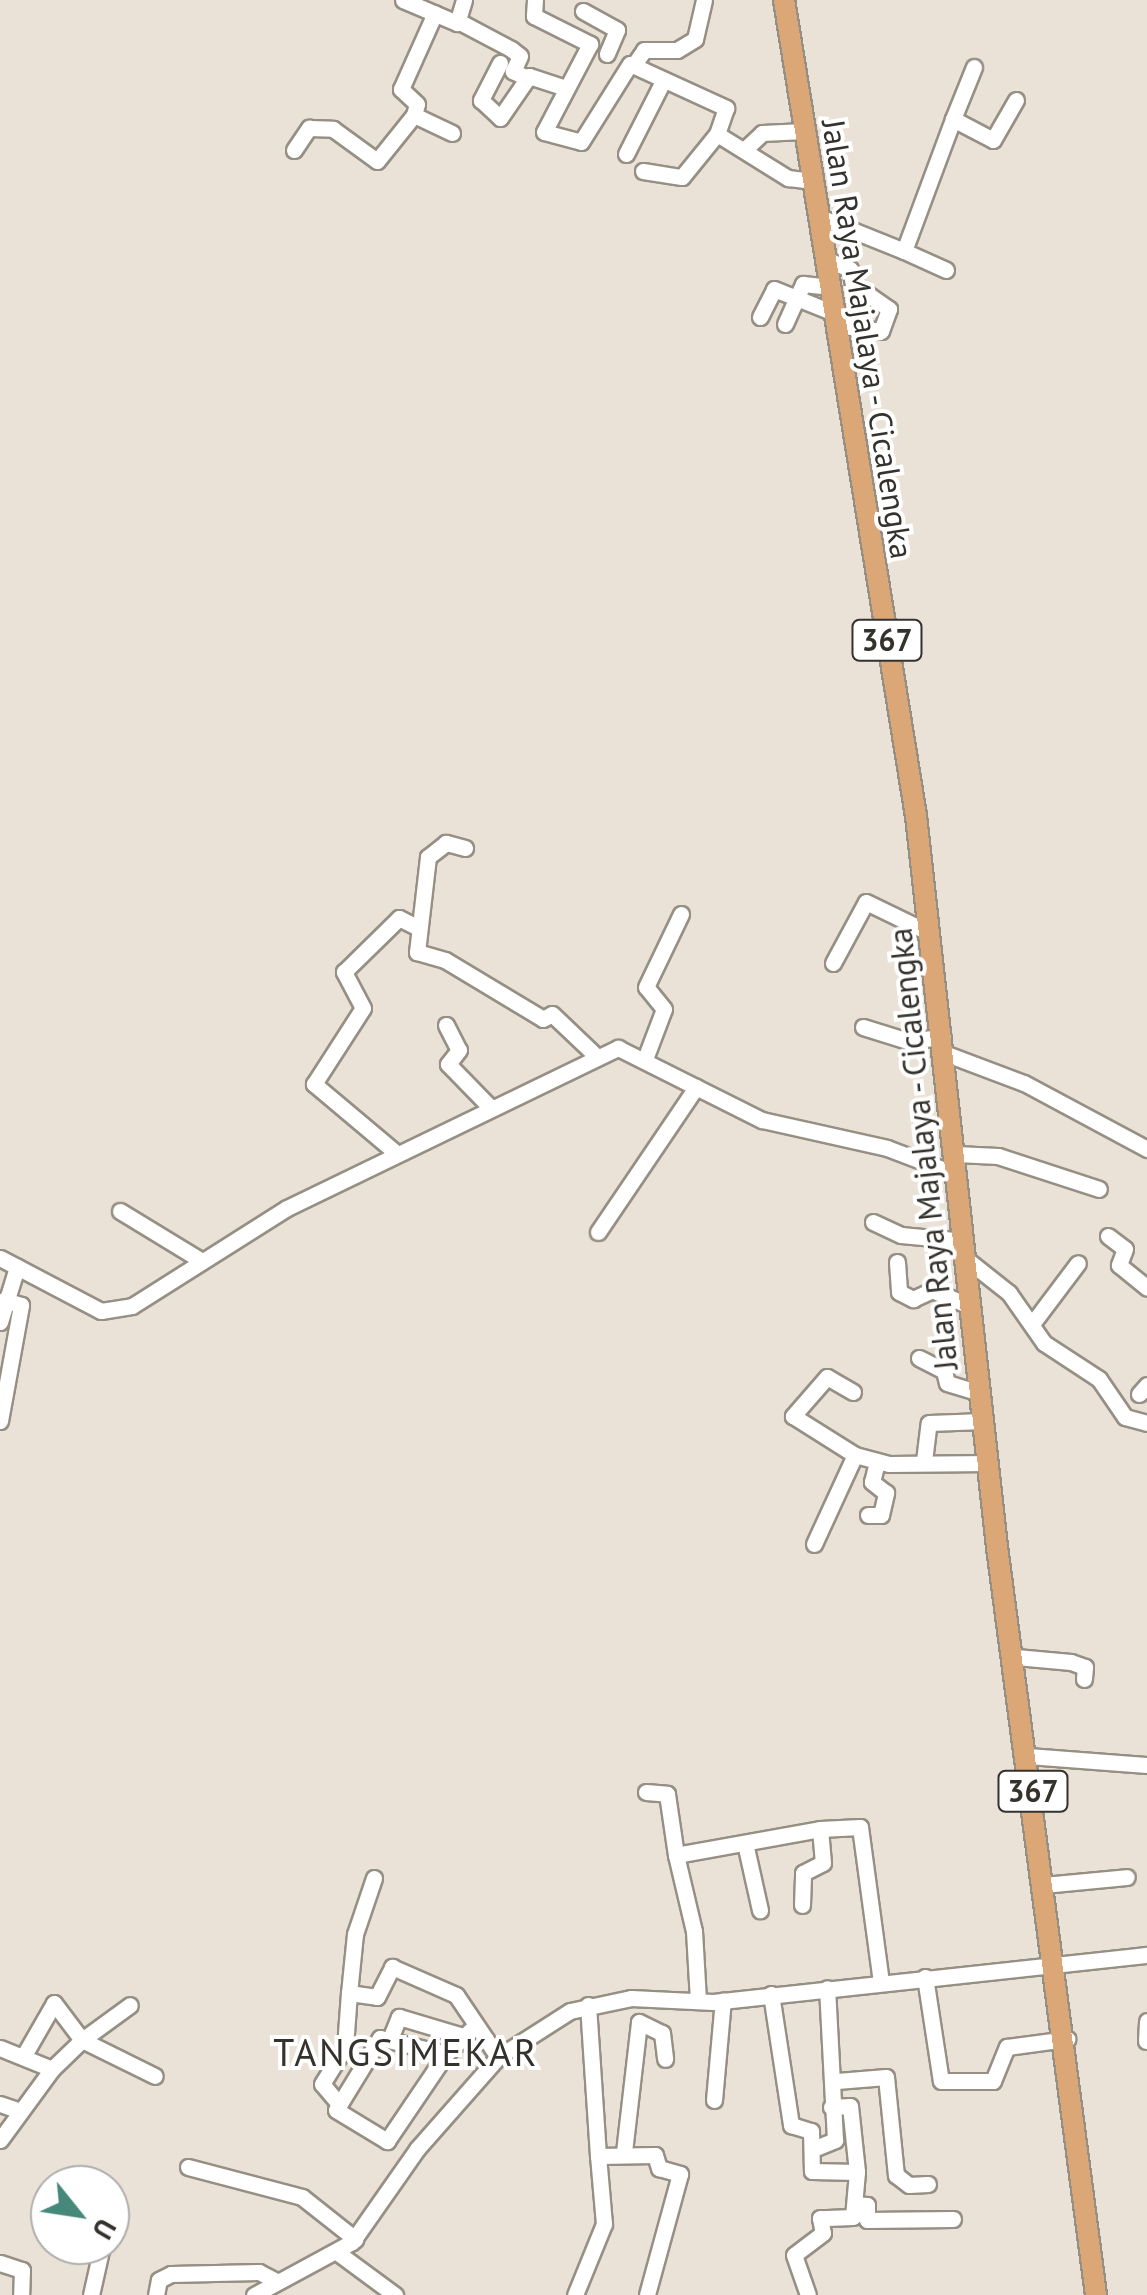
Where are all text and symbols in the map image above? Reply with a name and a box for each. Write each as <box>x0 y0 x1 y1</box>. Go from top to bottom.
street label: Jalan Raya Majalaya - Cicalengka <box>814 114 922 564</box>
road number: 367 <box>850 615 924 665</box>
street label: Jalan Raya Majalaya - Cicalengka <box>880 924 966 1374</box>
road number: 367 <box>996 1766 1070 1816</box>
district label: TANGSIMEKAR <box>273 2029 539 2075</box>
north arrow <box>30 2165 130 2265</box>
text: U <box>84 2212 125 2246</box>

